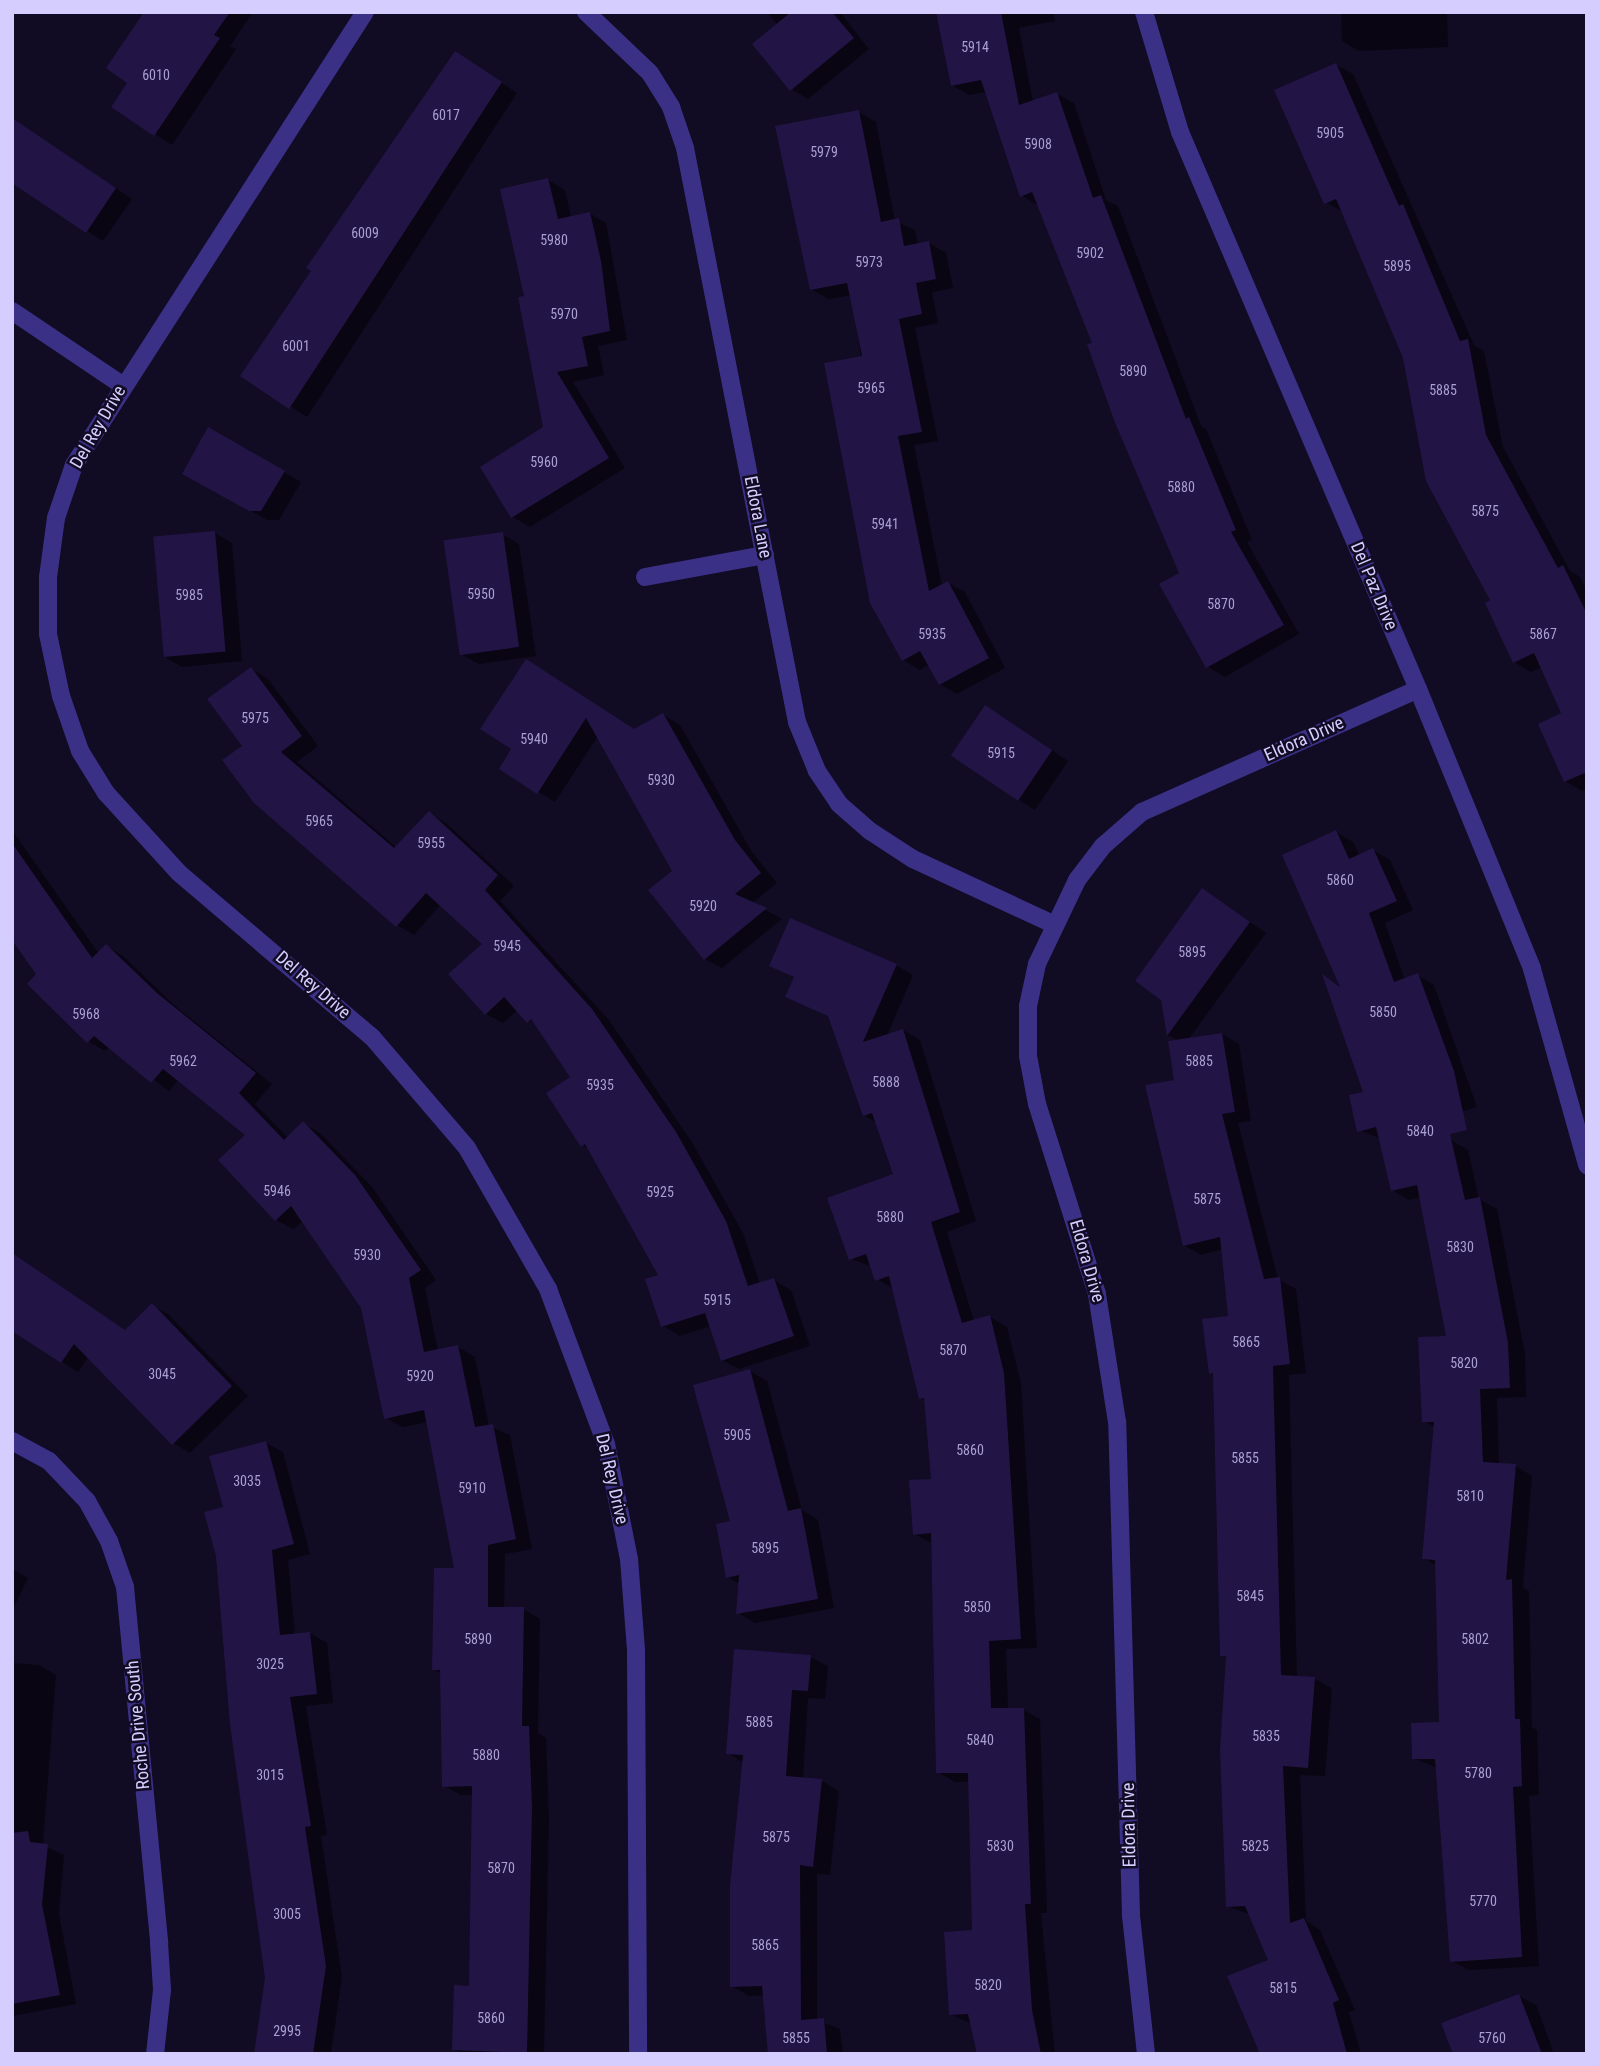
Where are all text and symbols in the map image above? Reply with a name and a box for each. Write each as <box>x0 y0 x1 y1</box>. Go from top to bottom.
house number: 5914 <box>961 39 989 55</box>
house number: 6010 <box>142 67 170 83</box>
house number: 6017 <box>432 107 460 123</box>
house number: 5905 <box>1316 125 1344 141</box>
house number: 5908 <box>1024 136 1052 152</box>
house number: 5979 <box>810 144 838 160</box>
house number: 6009 <box>351 225 379 241</box>
house number: 5980 <box>540 232 568 248</box>
house number: 5902 <box>1076 245 1104 261</box>
house number: 5973 <box>855 254 883 270</box>
house number: 5895 <box>1383 258 1411 274</box>
house number: 5970 <box>550 306 578 322</box>
house number: 6001 <box>282 338 310 354</box>
house number: 5890 <box>1119 363 1147 379</box>
house number: 5965 <box>857 380 885 396</box>
street label: Del Rey Drive <box>66 382 130 472</box>
house number: 5885 <box>1429 382 1457 398</box>
house number: 5960 <box>530 454 558 470</box>
street label: Eldora Lane <box>739 474 777 560</box>
house number: 5880 <box>1167 479 1195 495</box>
house number: 5875 <box>1471 503 1499 519</box>
house number: 5941 <box>871 516 899 532</box>
street label: Del Paz Drive <box>1346 539 1402 633</box>
house number: 5950 <box>467 586 495 602</box>
house number: 5985 <box>175 587 203 603</box>
house number: 5870 <box>1207 596 1235 612</box>
house number: 5935 <box>918 626 946 642</box>
house number: 5867 <box>1529 626 1557 642</box>
house number: 5975 <box>241 710 269 726</box>
street label: Eldora Drive <box>1261 712 1347 766</box>
house number: 5940 <box>520 731 548 747</box>
house number: 5915 <box>987 745 1015 761</box>
house number: 5930 <box>647 772 675 788</box>
house number: 5965 <box>305 813 333 829</box>
house number: 5955 <box>417 835 445 851</box>
house number: 5860 <box>1326 872 1354 888</box>
house number: 5920 <box>689 898 717 914</box>
house number: 5945 <box>493 938 521 954</box>
house number: 5895 <box>1178 944 1206 960</box>
street label: Del Rey Drive <box>271 947 355 1023</box>
house number: 5850 <box>1369 1004 1397 1020</box>
house number: 5968 <box>72 1006 100 1022</box>
house number: 5962 <box>169 1053 197 1069</box>
house number: 5885 <box>1185 1053 1213 1069</box>
house number: 5888 <box>872 1074 900 1090</box>
house number: 5935 <box>586 1077 614 1093</box>
house number: 5840 <box>1406 1123 1434 1139</box>
house number: 5946 <box>263 1183 291 1199</box>
house number: 5925 <box>646 1184 674 1200</box>
house number: 5875 <box>1193 1191 1221 1207</box>
house number: 5880 <box>876 1209 904 1225</box>
street label: Eldora Drive <box>1065 1217 1109 1305</box>
house number: 5830 <box>1446 1239 1474 1255</box>
house number: 5930 <box>353 1247 381 1263</box>
house number: 5915 <box>703 1292 731 1308</box>
house number: 5865 <box>1232 1334 1260 1350</box>
house number: 5870 <box>939 1342 967 1358</box>
house number: 5820 <box>1450 1355 1478 1371</box>
house number: 3045 <box>148 1366 176 1382</box>
house number: 5920 <box>406 1368 434 1384</box>
house number: 5905 <box>723 1427 751 1443</box>
street label: Del Rey Drive <box>591 1432 633 1526</box>
house number: 5860 <box>956 1442 984 1458</box>
house number: 5855 <box>1231 1450 1259 1466</box>
house number: 3035 <box>233 1473 261 1489</box>
house number: 5910 <box>458 1480 486 1496</box>
house number: 5810 <box>1456 1488 1484 1504</box>
house number: 5895 <box>751 1540 779 1556</box>
house number: 5845 <box>1236 1588 1264 1604</box>
house number: 5850 <box>963 1599 991 1615</box>
house number: 5890 <box>464 1631 492 1647</box>
house number: 5802 <box>1461 1631 1489 1647</box>
house number: 3025 <box>256 1656 284 1672</box>
street label: Roche Drive South <box>122 1660 154 1790</box>
house number: 5885 <box>745 1714 773 1730</box>
house number: 5835 <box>1252 1728 1280 1744</box>
house number: 5840 <box>966 1732 994 1748</box>
house number: 5880 <box>472 1747 500 1763</box>
house number: 5780 <box>1464 1765 1492 1781</box>
house number: 3015 <box>256 1767 284 1783</box>
street label: Eldora Drive <box>1117 1782 1141 1868</box>
house number: 5875 <box>762 1829 790 1845</box>
house number: 5830 <box>986 1838 1014 1854</box>
house number: 5825 <box>1241 1838 1269 1854</box>
house number: 5870 <box>487 1860 515 1876</box>
house number: 5770 <box>1469 1893 1497 1909</box>
house number: 3005 <box>273 1906 301 1922</box>
house number: 5865 <box>751 1937 779 1953</box>
house number: 5820 <box>974 1977 1002 1993</box>
house number: 5815 <box>1269 1980 1297 1996</box>
house number: 5860 <box>477 2010 505 2026</box>
house number: 2995 <box>273 2023 301 2039</box>
house number: 5855 <box>782 2030 810 2046</box>
house number: 5760 <box>1478 2030 1506 2046</box>

